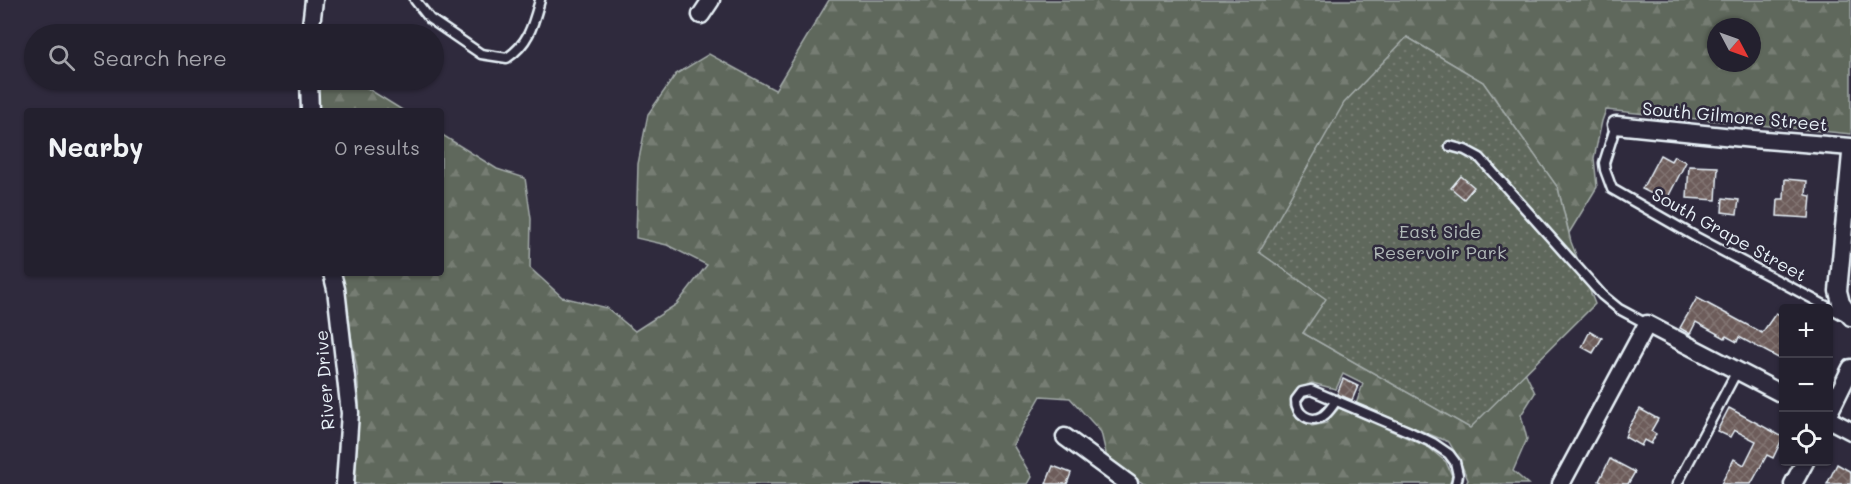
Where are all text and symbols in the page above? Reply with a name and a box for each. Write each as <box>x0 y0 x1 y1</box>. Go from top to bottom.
north arrow <box>1707 18 1761 72</box>
search box <box>24 24 444 90</box>
icon: search <box>45 41 78 74</box>
text: Search here <box>93 43 227 72</box>
street label: South Gilmore Street <box>1641 96 1829 136</box>
text: Nearby <box>48 130 143 164</box>
text: 0 results <box>335 134 420 160</box>
street label: South Grape Street <box>1648 182 1811 287</box>
park label: East Side Reservoir Park <box>1374 219 1506 264</box>
map controls <box>1779 304 1833 466</box>
button: + <box>1779 304 1833 358</box>
street label: River Drive <box>309 329 339 431</box>
button: − <box>1779 358 1833 412</box>
button: locate <box>1779 412 1833 466</box>

